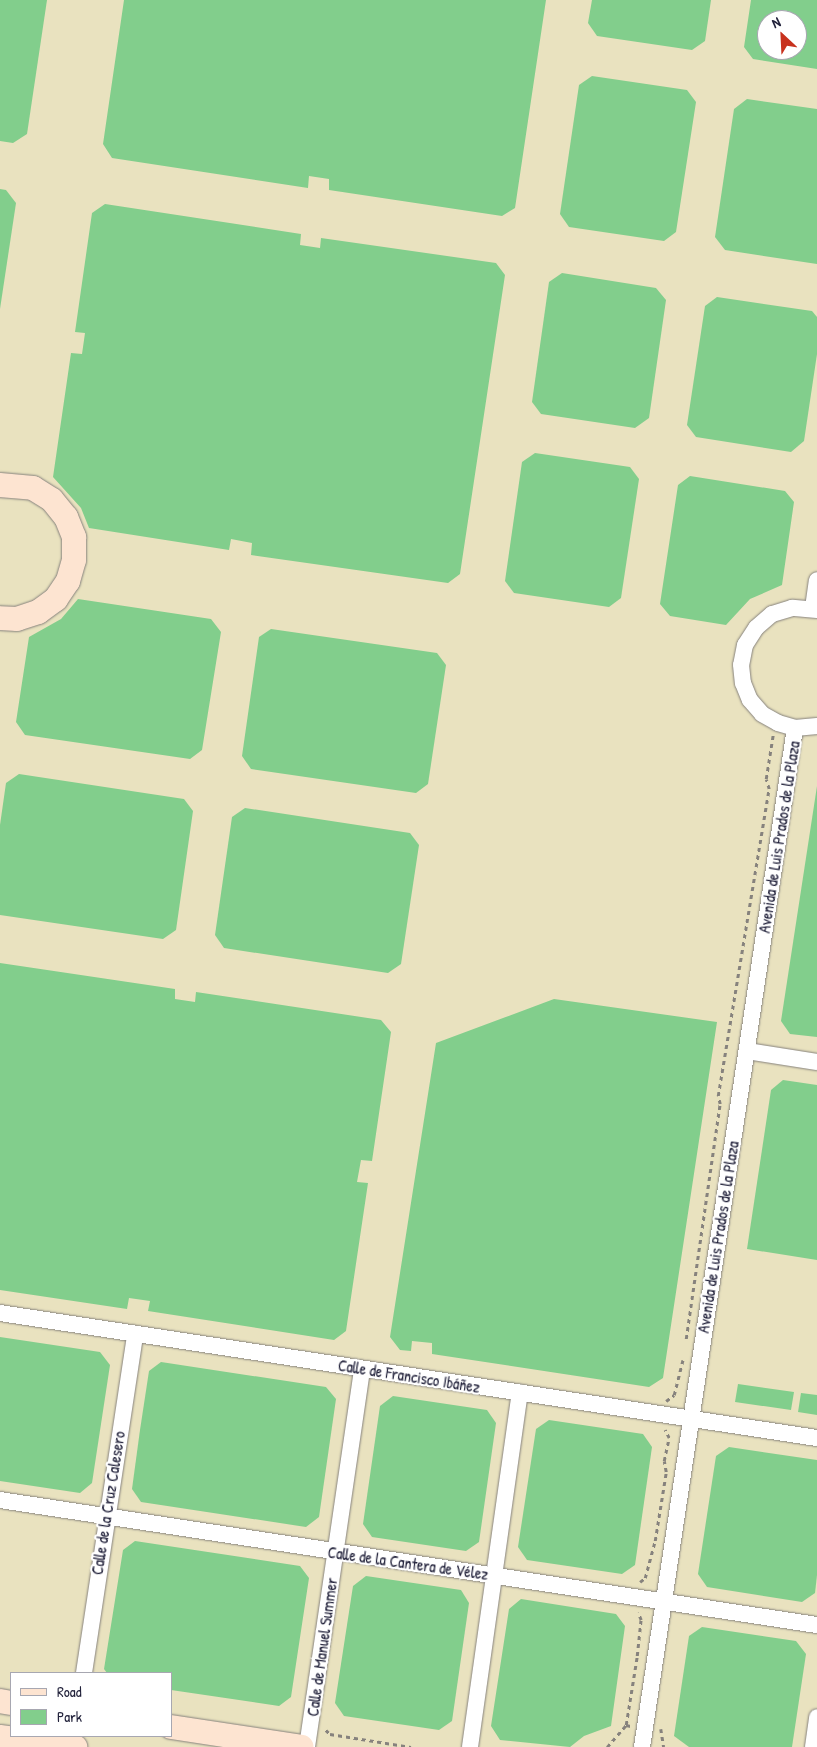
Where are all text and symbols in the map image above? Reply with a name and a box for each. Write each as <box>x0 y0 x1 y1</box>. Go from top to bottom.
north arrow <box>757 10 807 60</box>
text: N <box>768 12 783 32</box>
street label: Avenida de Luis Prados de la Plaza <box>754 740 804 934</box>
street label: Avenida de Luis Prados de la Plaza <box>693 1140 743 1334</box>
street label: Calle de Francisco Ibáñez <box>337 1355 481 1397</box>
street label: Calle de la Cruz Calesero <box>87 1430 129 1576</box>
street label: Calle de la Cantera de Vélez <box>327 1542 489 1584</box>
street label: Calle de Manuel Summer <box>303 1576 341 1718</box>
legend <box>10 1672 172 1737</box>
text: Road <box>57 1681 82 1702</box>
text: Park <box>57 1706 82 1727</box>

